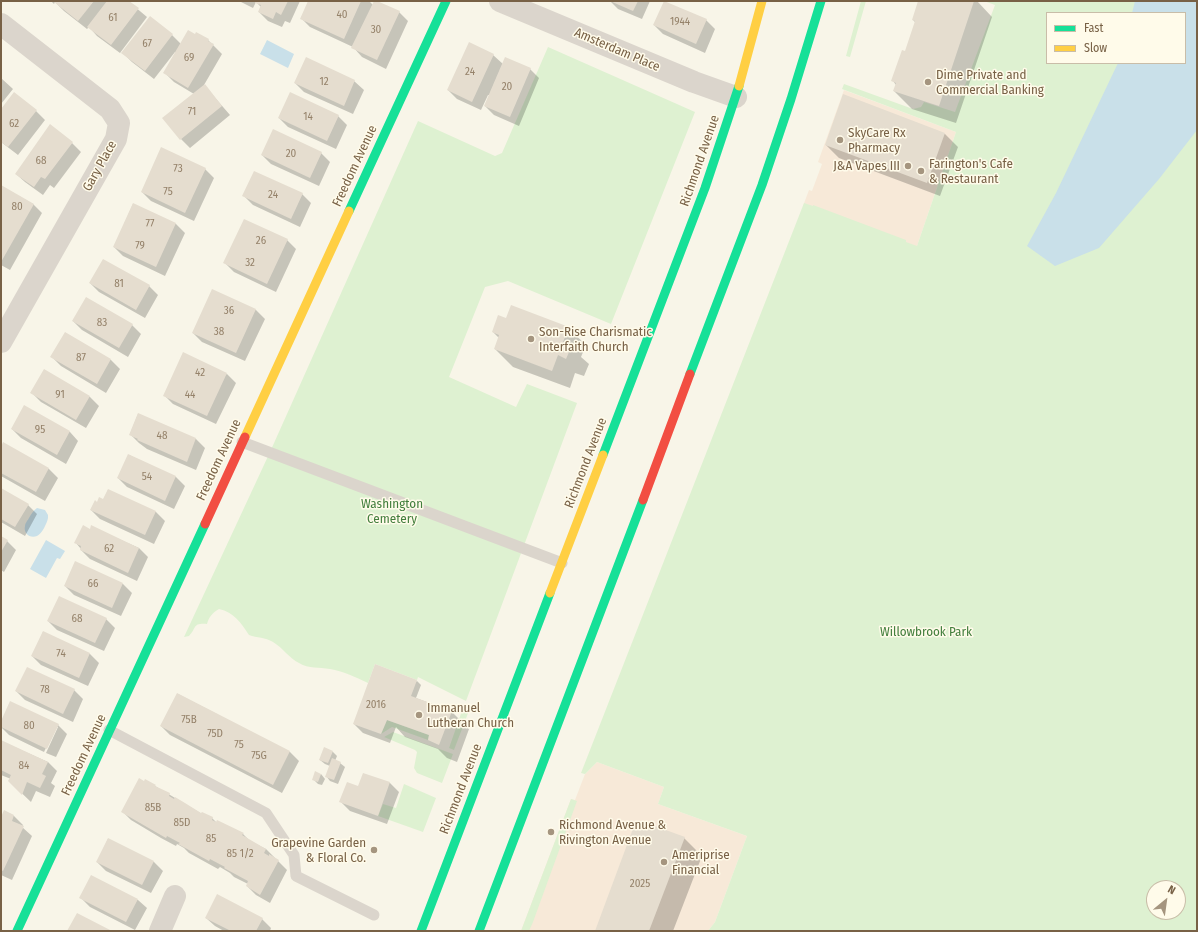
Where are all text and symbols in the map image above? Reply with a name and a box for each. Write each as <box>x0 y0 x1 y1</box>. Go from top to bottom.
house number: 40 <box>336 8 348 22</box>
house number: 61 <box>108 11 118 25</box>
legend <box>1046 12 1186 64</box>
house number: 1944 <box>670 15 690 29</box>
text: Fast <box>1084 21 1103 35</box>
house number: 30 <box>371 23 381 37</box>
street label: Amsterdam Place <box>572 25 662 75</box>
house number: 67 <box>142 37 152 51</box>
text: Slow <box>1084 41 1107 55</box>
house number: 69 <box>184 51 194 65</box>
house number: 24 <box>465 65 475 79</box>
place label: Dime Private and Commercial Banking <box>936 67 1044 98</box>
house number: 12 <box>319 75 329 89</box>
marker: Dime Private and Commercial Banking <box>923 77 933 87</box>
house number: 20 <box>502 80 512 94</box>
house number: 71 <box>188 105 196 119</box>
house number: 14 <box>303 110 313 124</box>
street label: Richmond Avenue <box>677 113 723 209</box>
house number: 62 <box>9 117 19 131</box>
street label: Freedom Avenue <box>329 123 381 209</box>
place label: SkyCare Rx Pharmacy <box>848 125 906 156</box>
marker: SkyCare Rx Pharmacy <box>835 135 845 145</box>
street label: Gary Place <box>80 138 120 194</box>
house number: 20 <box>286 147 296 161</box>
house number: 68 <box>36 154 46 168</box>
place label: Farington's Cafe & Restaurant <box>929 156 1013 187</box>
place label: J&A Vapes III <box>833 158 900 174</box>
marker: J&A Vapes III <box>903 161 913 171</box>
house number: 73 <box>173 162 183 176</box>
marker: Farington's Cafe & Restaurant <box>916 166 926 176</box>
house number: 75 <box>163 185 173 199</box>
house number: 24 <box>268 188 278 202</box>
house number: 80 <box>11 200 23 214</box>
house number: 77 <box>146 217 154 231</box>
house number: 26 <box>256 234 266 248</box>
house number: 79 <box>135 239 145 253</box>
house number: 32 <box>245 256 255 270</box>
house number: 81 <box>114 277 124 291</box>
house number: 36 <box>224 304 234 318</box>
house number: 83 <box>97 316 107 330</box>
place label: Son-Rise Charismatic Interfaith Church <box>539 324 652 355</box>
house number: 38 <box>214 325 224 339</box>
marker: Son-Rise Charismatic Interfaith Church <box>526 334 536 344</box>
house number: 87 <box>76 351 86 365</box>
house number: 42 <box>195 366 205 380</box>
house number: 91 <box>55 388 65 402</box>
house number: 44 <box>185 388 195 402</box>
street label: Richmond Avenue <box>562 416 610 510</box>
street label: Freedom Avenue <box>193 417 245 503</box>
house number: 95 <box>35 423 45 437</box>
house number: 48 <box>157 429 167 443</box>
house number: 54 <box>142 470 152 484</box>
park label: Washington Cemetery <box>361 496 423 527</box>
house number: 62 <box>104 542 114 556</box>
house number: 66 <box>88 577 98 591</box>
house number: 68 <box>72 612 82 626</box>
park label: Willowbrook Park <box>880 624 972 640</box>
house number: 74 <box>56 647 66 661</box>
house number: 78 <box>40 683 50 697</box>
house number: 2016 <box>366 698 386 712</box>
place label: Immanuel Lutheran Church <box>427 700 514 731</box>
marker: Immanuel Lutheran Church <box>414 710 424 720</box>
street label: Freedom Avenue <box>58 712 110 798</box>
house number: 75B <box>181 713 197 727</box>
house number: 80 <box>23 719 35 733</box>
house number: 75D <box>207 727 223 741</box>
house number: 75 <box>234 738 244 752</box>
street label: Richmond Avenue <box>437 742 485 836</box>
house number: 75G <box>251 749 267 763</box>
house number: 84 <box>19 759 29 773</box>
house number: 85B <box>145 801 161 815</box>
house number: 85D <box>174 816 190 830</box>
place label: Richmond Avenue & Rivington Avenue <box>559 817 666 848</box>
marker: Richmond Avenue & Rivington Avenue <box>546 827 556 837</box>
house number: 85 <box>206 832 216 846</box>
place label: Grapevine Garden & Floral Co. <box>271 835 366 866</box>
marker: Grapevine Garden & Floral Co. <box>369 845 379 855</box>
house number: 85 1/2 <box>227 847 253 861</box>
place label: Ameriprise Financial <box>672 847 730 878</box>
marker: Ameriprise Financial <box>659 857 669 867</box>
house number: 2025 <box>630 877 650 891</box>
north arrow <box>1146 880 1186 920</box>
text: N <box>1166 883 1178 897</box>

